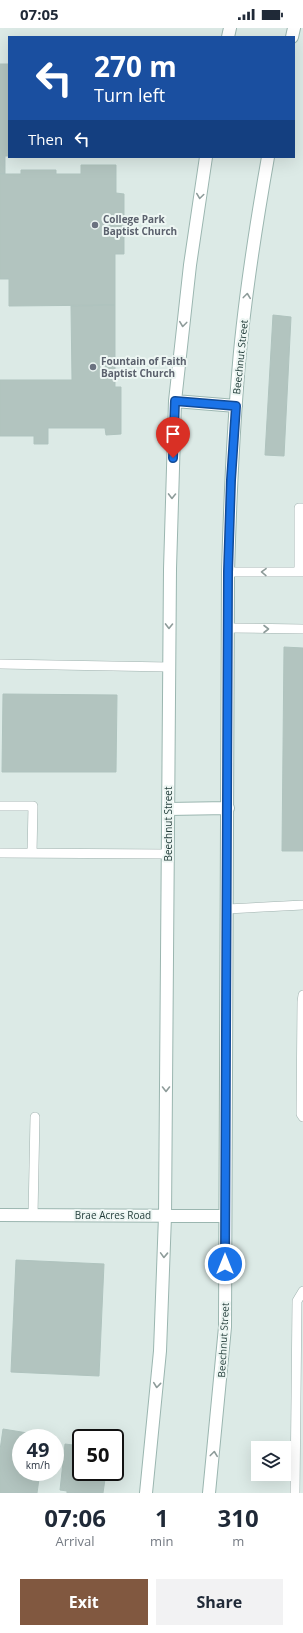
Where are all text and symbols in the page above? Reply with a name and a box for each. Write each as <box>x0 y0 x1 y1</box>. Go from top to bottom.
text: 07:05 <box>20 4 59 24</box>
text: 270 m <box>94 47 177 85</box>
icon: left <box>28 52 80 104</box>
text: Turn left <box>94 83 165 107</box>
icon: left <box>71 128 93 150</box>
text: Then <box>28 129 63 149</box>
one-way arrow <box>196 192 205 199</box>
place label: College Park Baptist Church <box>103 212 177 238</box>
marker: College Park Baptist Church <box>90 220 100 230</box>
one-way arrow <box>242 293 251 299</box>
street label: Beechnut Street <box>229 319 251 395</box>
one-way arrow <box>179 321 188 327</box>
place label: Fountain of Faith Baptist Church <box>101 354 187 380</box>
marker: Fountain of Faith Baptist Church <box>88 362 98 372</box>
pin <box>156 417 190 458</box>
icon: arrive <box>162 423 184 445</box>
one-way arrow <box>167 493 176 499</box>
one-way arrow <box>261 568 267 576</box>
one-way arrow <box>165 623 173 629</box>
one-way arrow <box>263 625 269 633</box>
street label: Beechnut Street <box>161 786 175 861</box>
one-way arrow <box>162 1086 170 1092</box>
street label: Brae Acres Road <box>75 1208 151 1222</box>
position arrow <box>204 1243 246 1285</box>
one-way arrow <box>159 1252 168 1258</box>
street label: Beechnut Street <box>214 1302 232 1378</box>
one-way arrow <box>152 1382 161 1388</box>
speed limit sign: 50 <box>72 1429 124 1481</box>
text: 49 <box>27 1436 49 1463</box>
map controls <box>251 1441 291 1481</box>
button: layers <box>251 1441 291 1481</box>
one-way arrow <box>209 1451 218 1457</box>
text: km/h <box>26 1458 50 1472</box>
text: 07:06 <box>44 1501 106 1534</box>
text: 1 <box>155 1501 169 1534</box>
text: 310 <box>218 1501 259 1534</box>
text: Arrival <box>55 1532 95 1550</box>
text: min <box>150 1532 173 1550</box>
text: m <box>232 1532 244 1550</box>
button: Exit <box>20 1579 148 1625</box>
button: Share <box>156 1579 283 1625</box>

